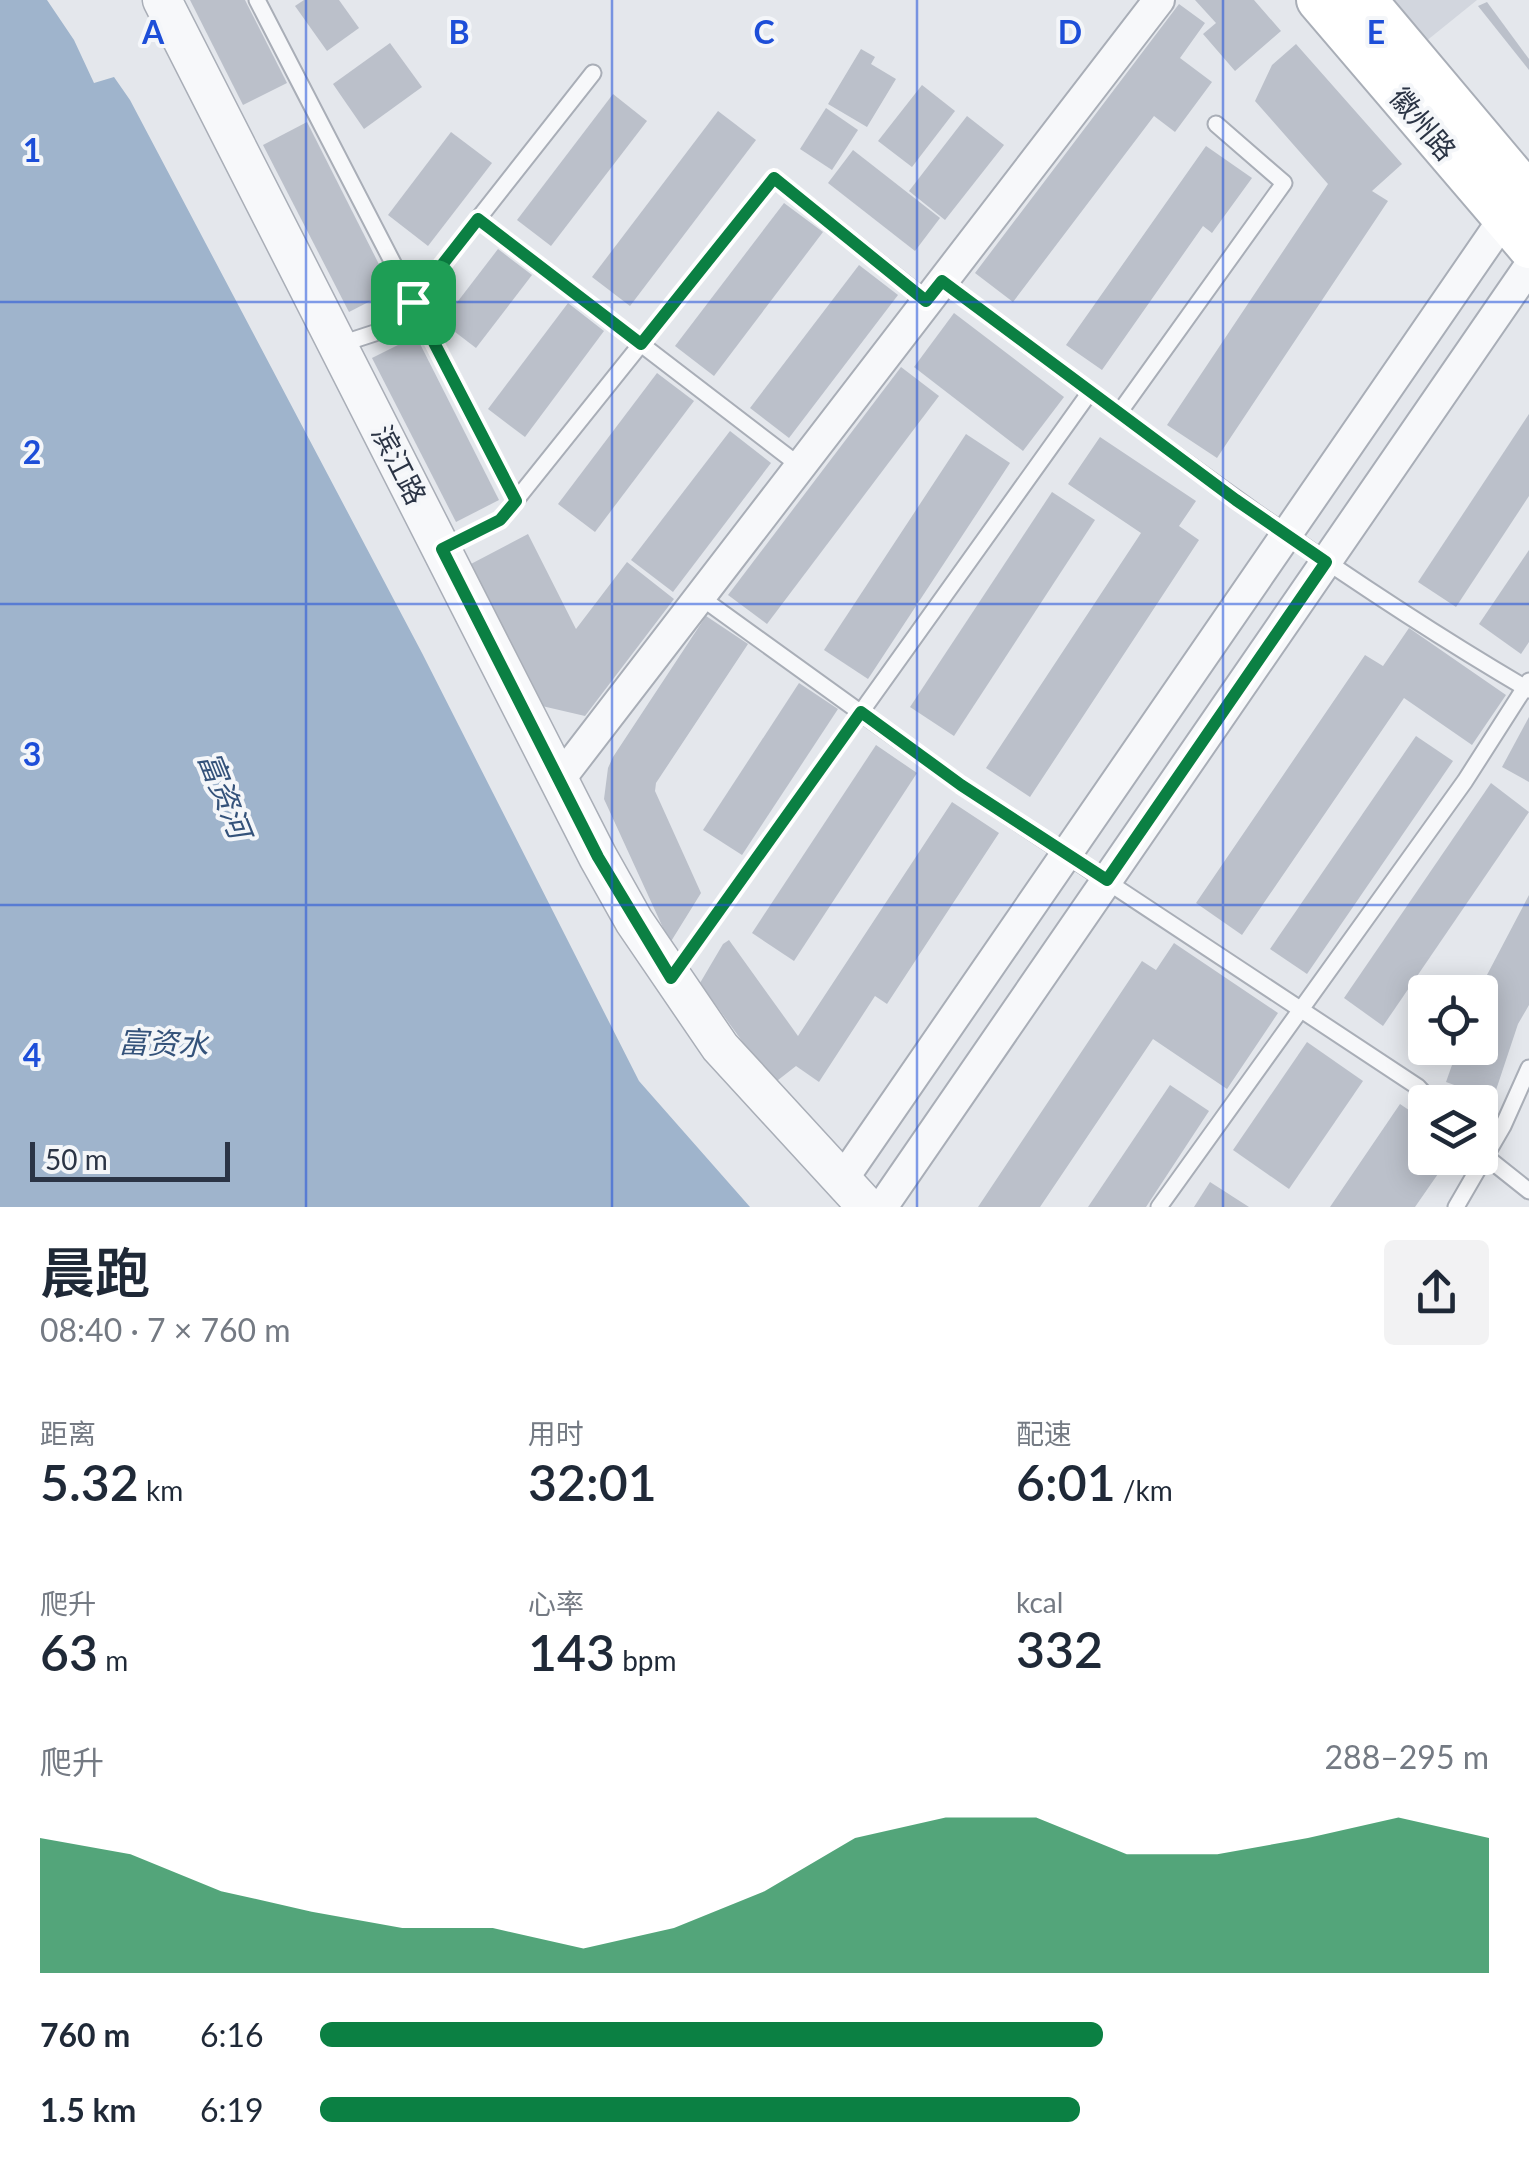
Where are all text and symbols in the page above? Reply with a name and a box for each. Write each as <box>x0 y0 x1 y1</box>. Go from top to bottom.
text: A <box>141 12 165 51</box>
text: B <box>448 12 470 51</box>
text: C <box>753 12 775 51</box>
text: D <box>1058 12 1082 51</box>
text: E <box>1367 12 1385 51</box>
street label: 徽州路 <box>1384 80 1464 166</box>
text: 1 <box>23 130 41 169</box>
pin <box>371 260 456 345</box>
icon: arrive <box>386 275 441 330</box>
street label: 滨江路 <box>366 419 434 510</box>
text: 2 <box>23 432 41 471</box>
text: 3 <box>23 734 41 773</box>
water label: 富资河 <box>192 746 261 847</box>
map controls <box>1408 975 1498 1175</box>
button: locate <box>1408 975 1498 1065</box>
water label: 富资水 <box>117 1022 211 1062</box>
text: 4 <box>23 1035 41 1074</box>
button: layers <box>1408 1085 1498 1175</box>
scale bar <box>30 1137 230 1182</box>
text: 50 m <box>45 1142 108 1176</box>
text: 晨跑 <box>40 1239 150 1305</box>
button: share <box>1384 1240 1489 1345</box>
text: 08:40 · 7 × 760 m <box>40 1310 291 1349</box>
text: 距离 <box>40 1416 96 1450</box>
text: 用时 <box>528 1416 584 1450</box>
text: 配速 <box>1016 1416 1072 1450</box>
text: 5.32 <box>40 1452 139 1512</box>
text: 32:01 <box>528 1452 657 1512</box>
text: 6:01 <box>1016 1452 1116 1512</box>
text: km <box>139 1473 183 1507</box>
text: /km <box>1116 1473 1173 1507</box>
text: kcal <box>1016 1585 1063 1619</box>
text: 爬升 <box>40 1586 96 1620</box>
text: 心率 <box>528 1586 584 1620</box>
text: 332 <box>1016 1619 1103 1679</box>
text: 63 <box>40 1622 98 1682</box>
text: 143 <box>528 1622 615 1682</box>
text: m <box>98 1643 128 1677</box>
text: bpm <box>615 1643 677 1677</box>
text: 288–295 m <box>1325 1737 1489 1776</box>
text: 爬升 <box>40 1742 104 1781</box>
text: 760 m <box>40 2015 130 2054</box>
text: 6:16 <box>200 2015 264 2054</box>
text: 1.5 km <box>40 2090 136 2129</box>
text: 6:19 <box>200 2090 264 2129</box>

